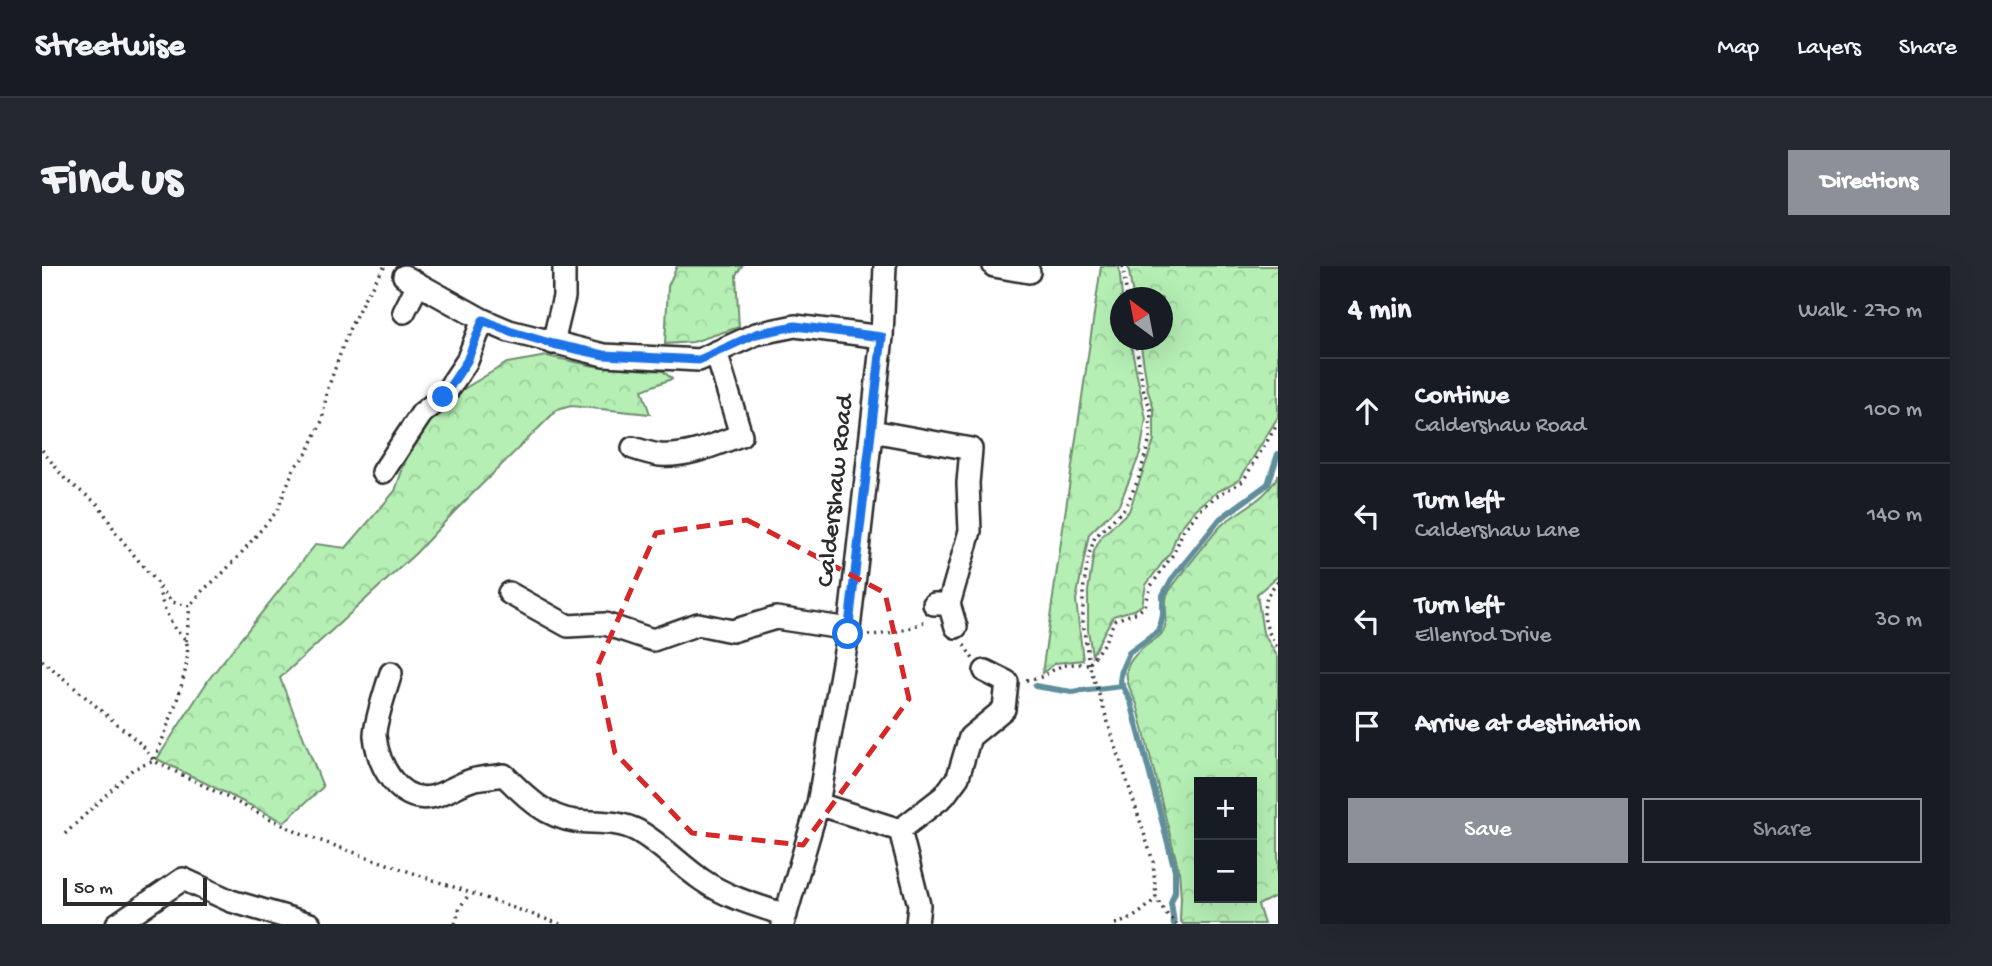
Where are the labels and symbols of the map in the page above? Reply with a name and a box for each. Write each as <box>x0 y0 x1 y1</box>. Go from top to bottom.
north arrow <box>1110 287 1173 350</box>
route end <box>427 381 458 412</box>
street label: Caldershaw Road <box>811 392 863 589</box>
route start <box>832 618 863 649</box>
scale bar <box>63 875 206 907</box>

